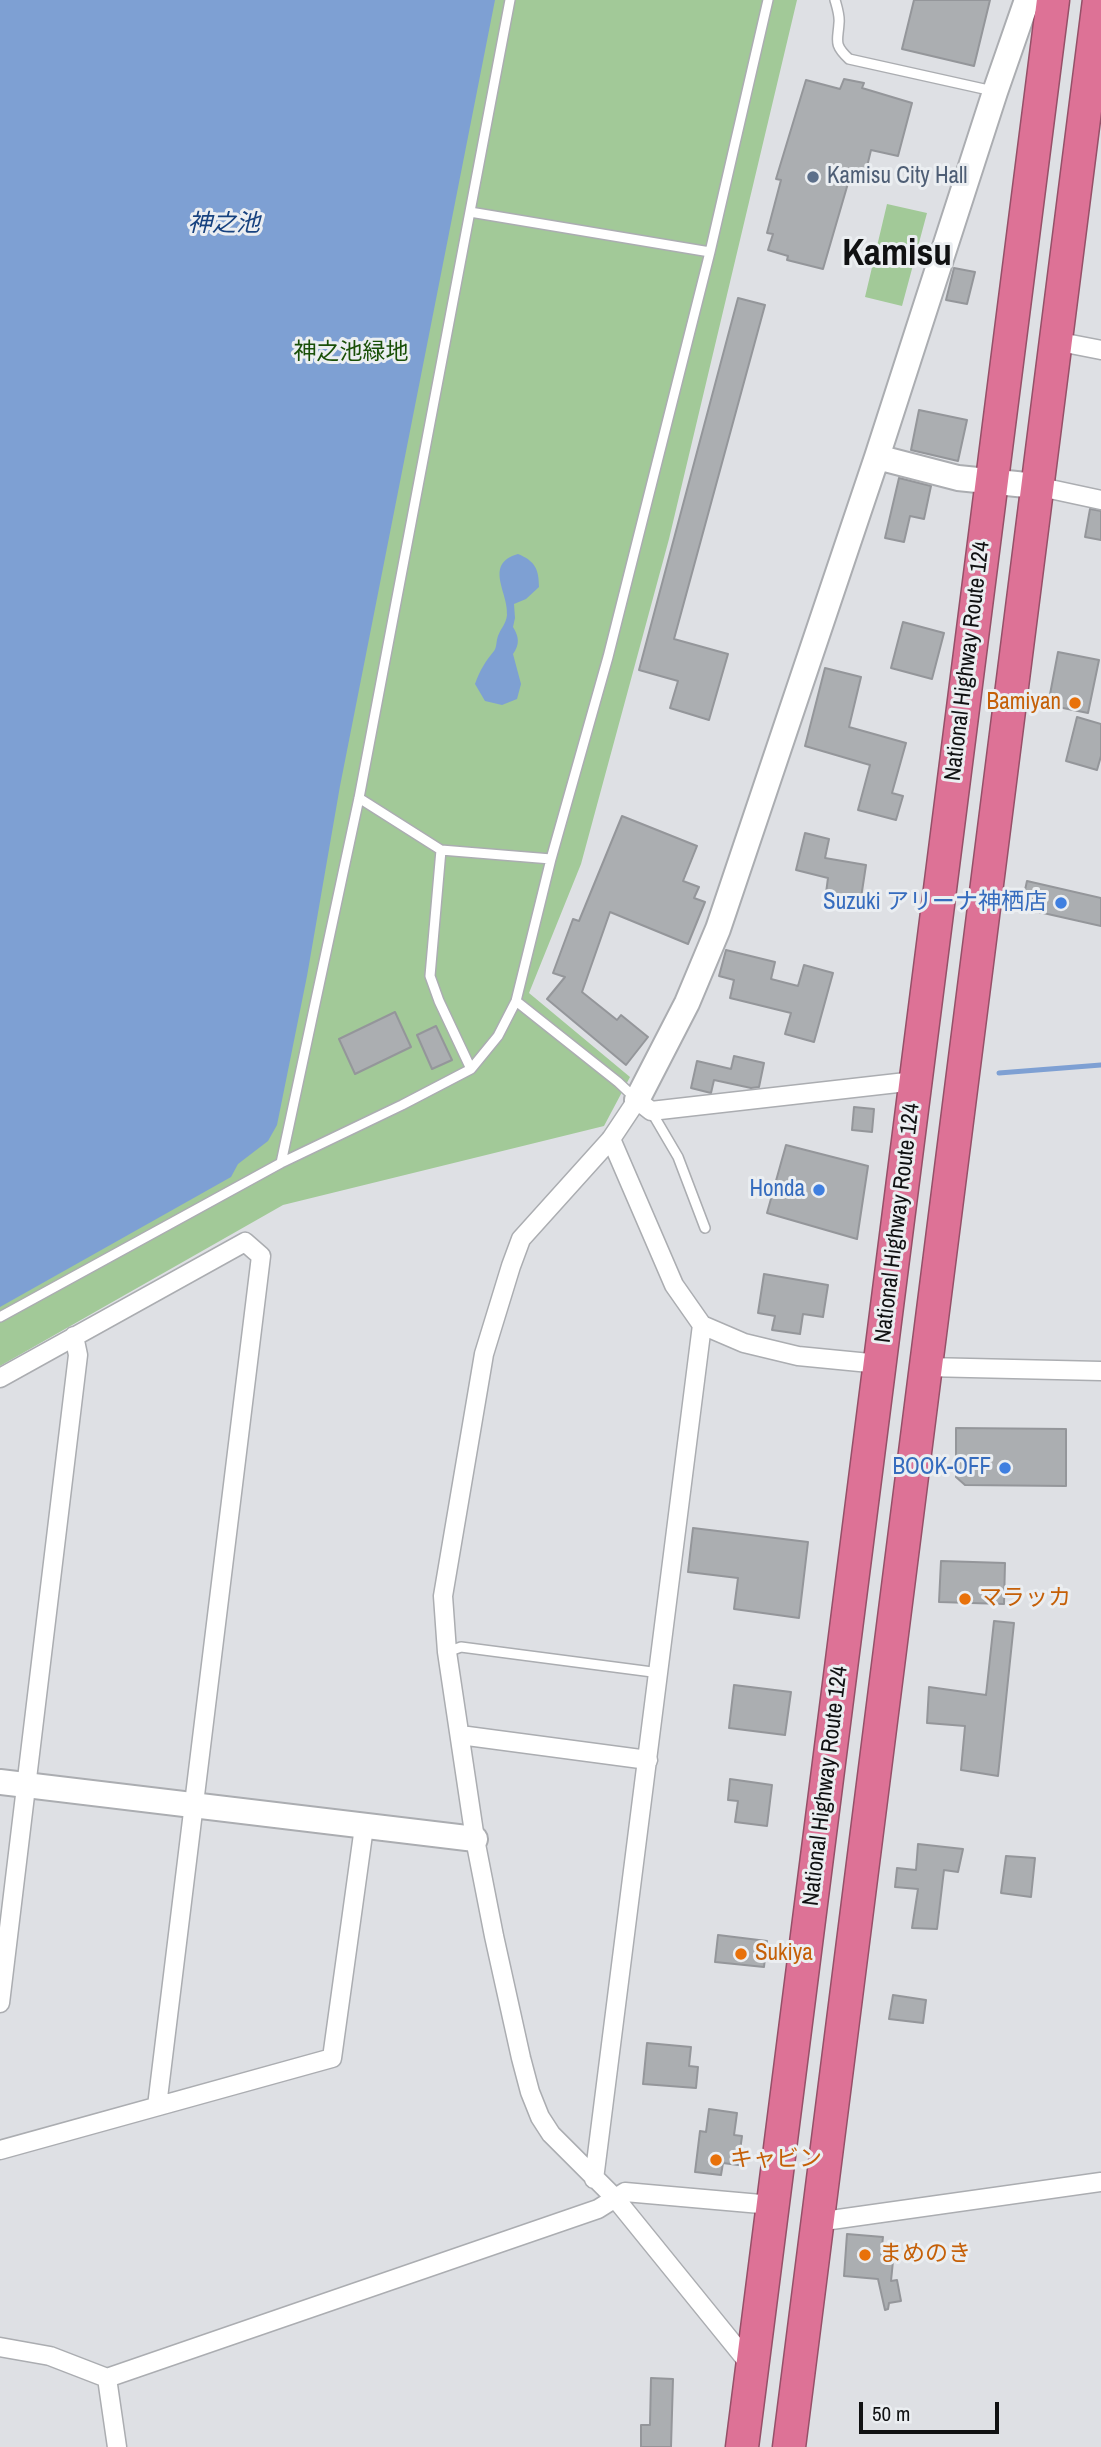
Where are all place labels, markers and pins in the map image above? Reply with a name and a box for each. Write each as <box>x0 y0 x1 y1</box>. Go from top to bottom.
place label: Kamisu City Hall <box>827 163 967 191</box>
marker: Kamisu City Hall <box>805 169 821 185</box>
place label: Bamiyan <box>987 689 1061 717</box>
marker: Bamiyan <box>1067 695 1083 711</box>
place label: Suzuki アリーナ神栖店 <box>823 889 1047 917</box>
marker: Suzuki アリーナ神栖店 <box>1053 895 1069 911</box>
place label: Honda <box>749 1176 805 1204</box>
marker: Honda <box>811 1182 827 1198</box>
place label: BOOK-OFF <box>892 1454 991 1482</box>
marker: BOOK-OFF <box>997 1460 1013 1476</box>
place label: マラッカ <box>979 1585 1071 1613</box>
marker: マラッカ <box>957 1591 973 1607</box>
place label: Sukiya <box>755 1940 813 1968</box>
marker: Sukiya <box>733 1946 749 1962</box>
place label: キャビン <box>730 2146 822 2174</box>
marker: キャビン <box>708 2152 724 2168</box>
place label: まめのき <box>879 2241 971 2269</box>
marker: まめのき <box>857 2247 873 2263</box>

